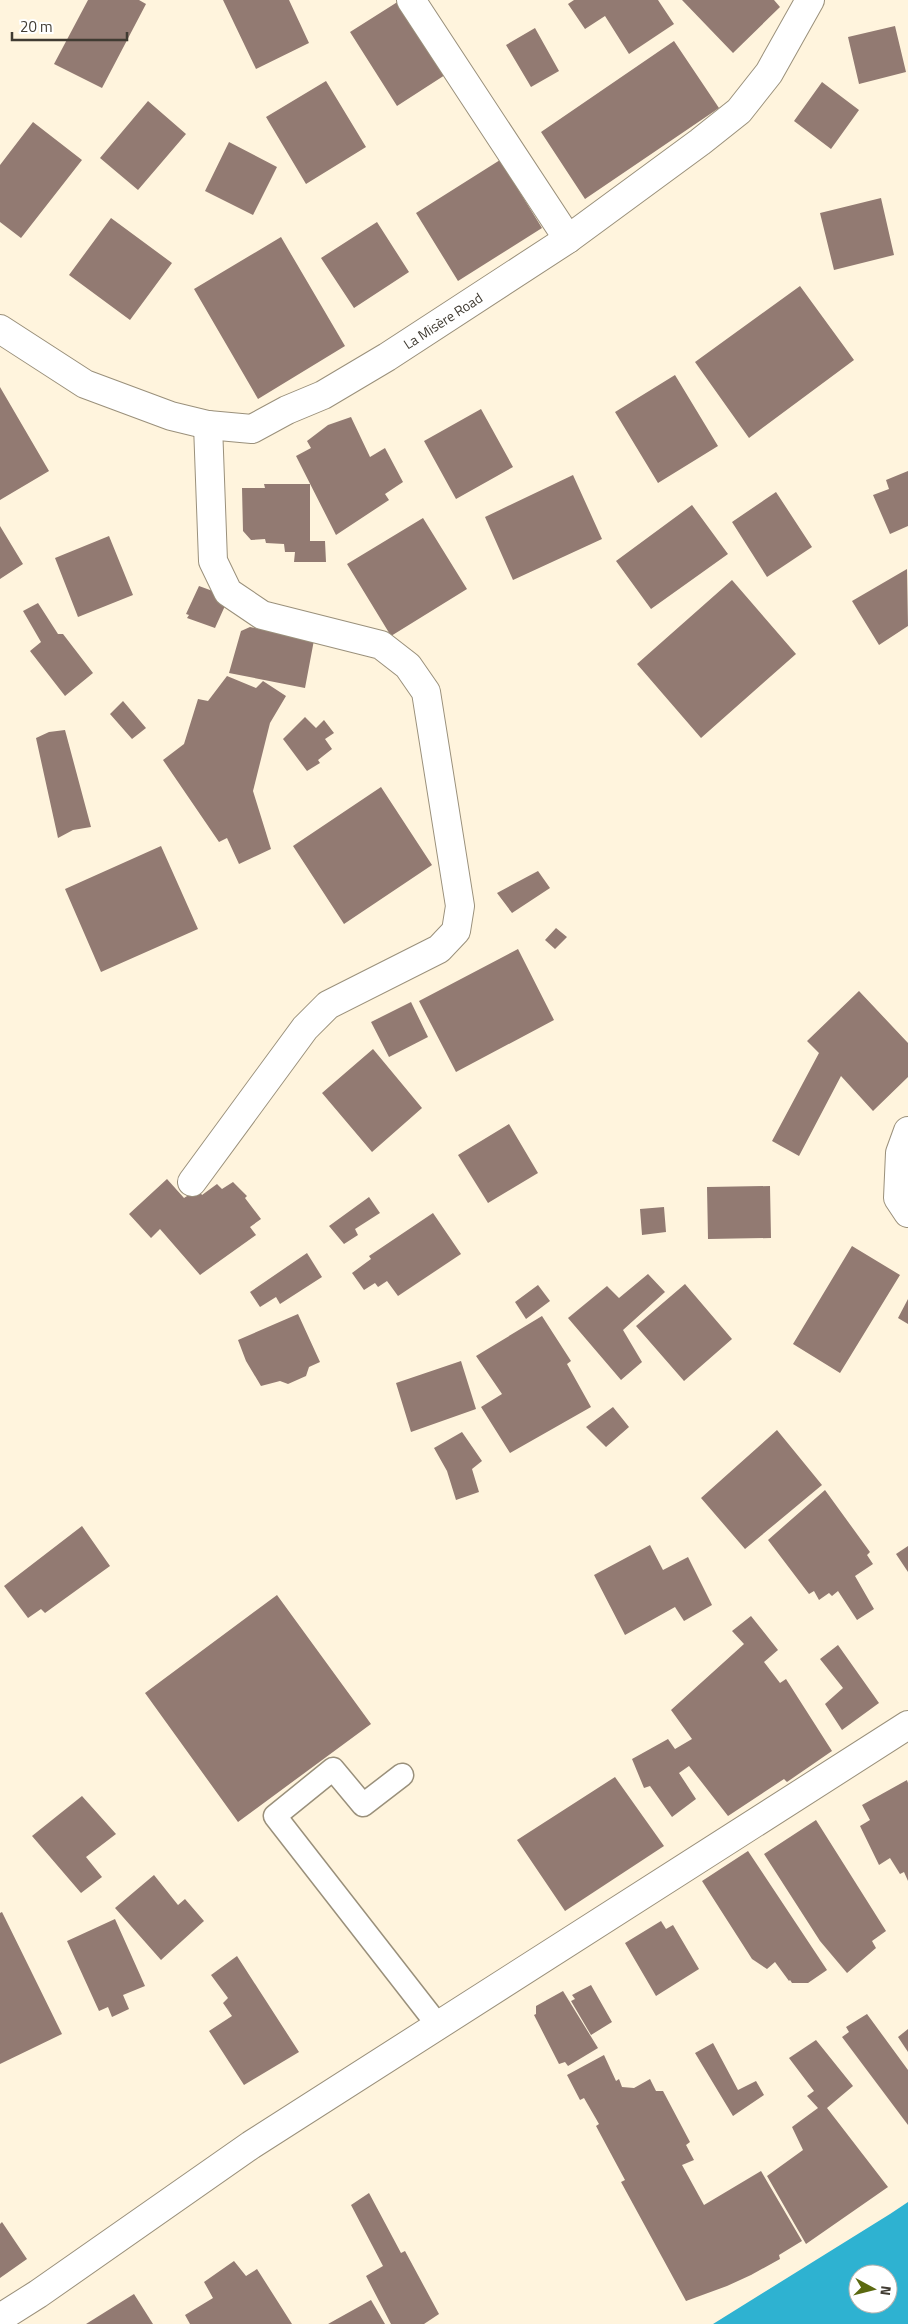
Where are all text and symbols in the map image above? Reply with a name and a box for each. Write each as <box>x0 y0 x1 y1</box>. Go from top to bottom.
scale bar <box>12 10 128 42</box>
text: 20 m <box>20 15 53 38</box>
street label: La Misère Road <box>399 287 486 354</box>
north arrow <box>848 2264 898 2314</box>
text: N <box>875 2285 897 2297</box>

